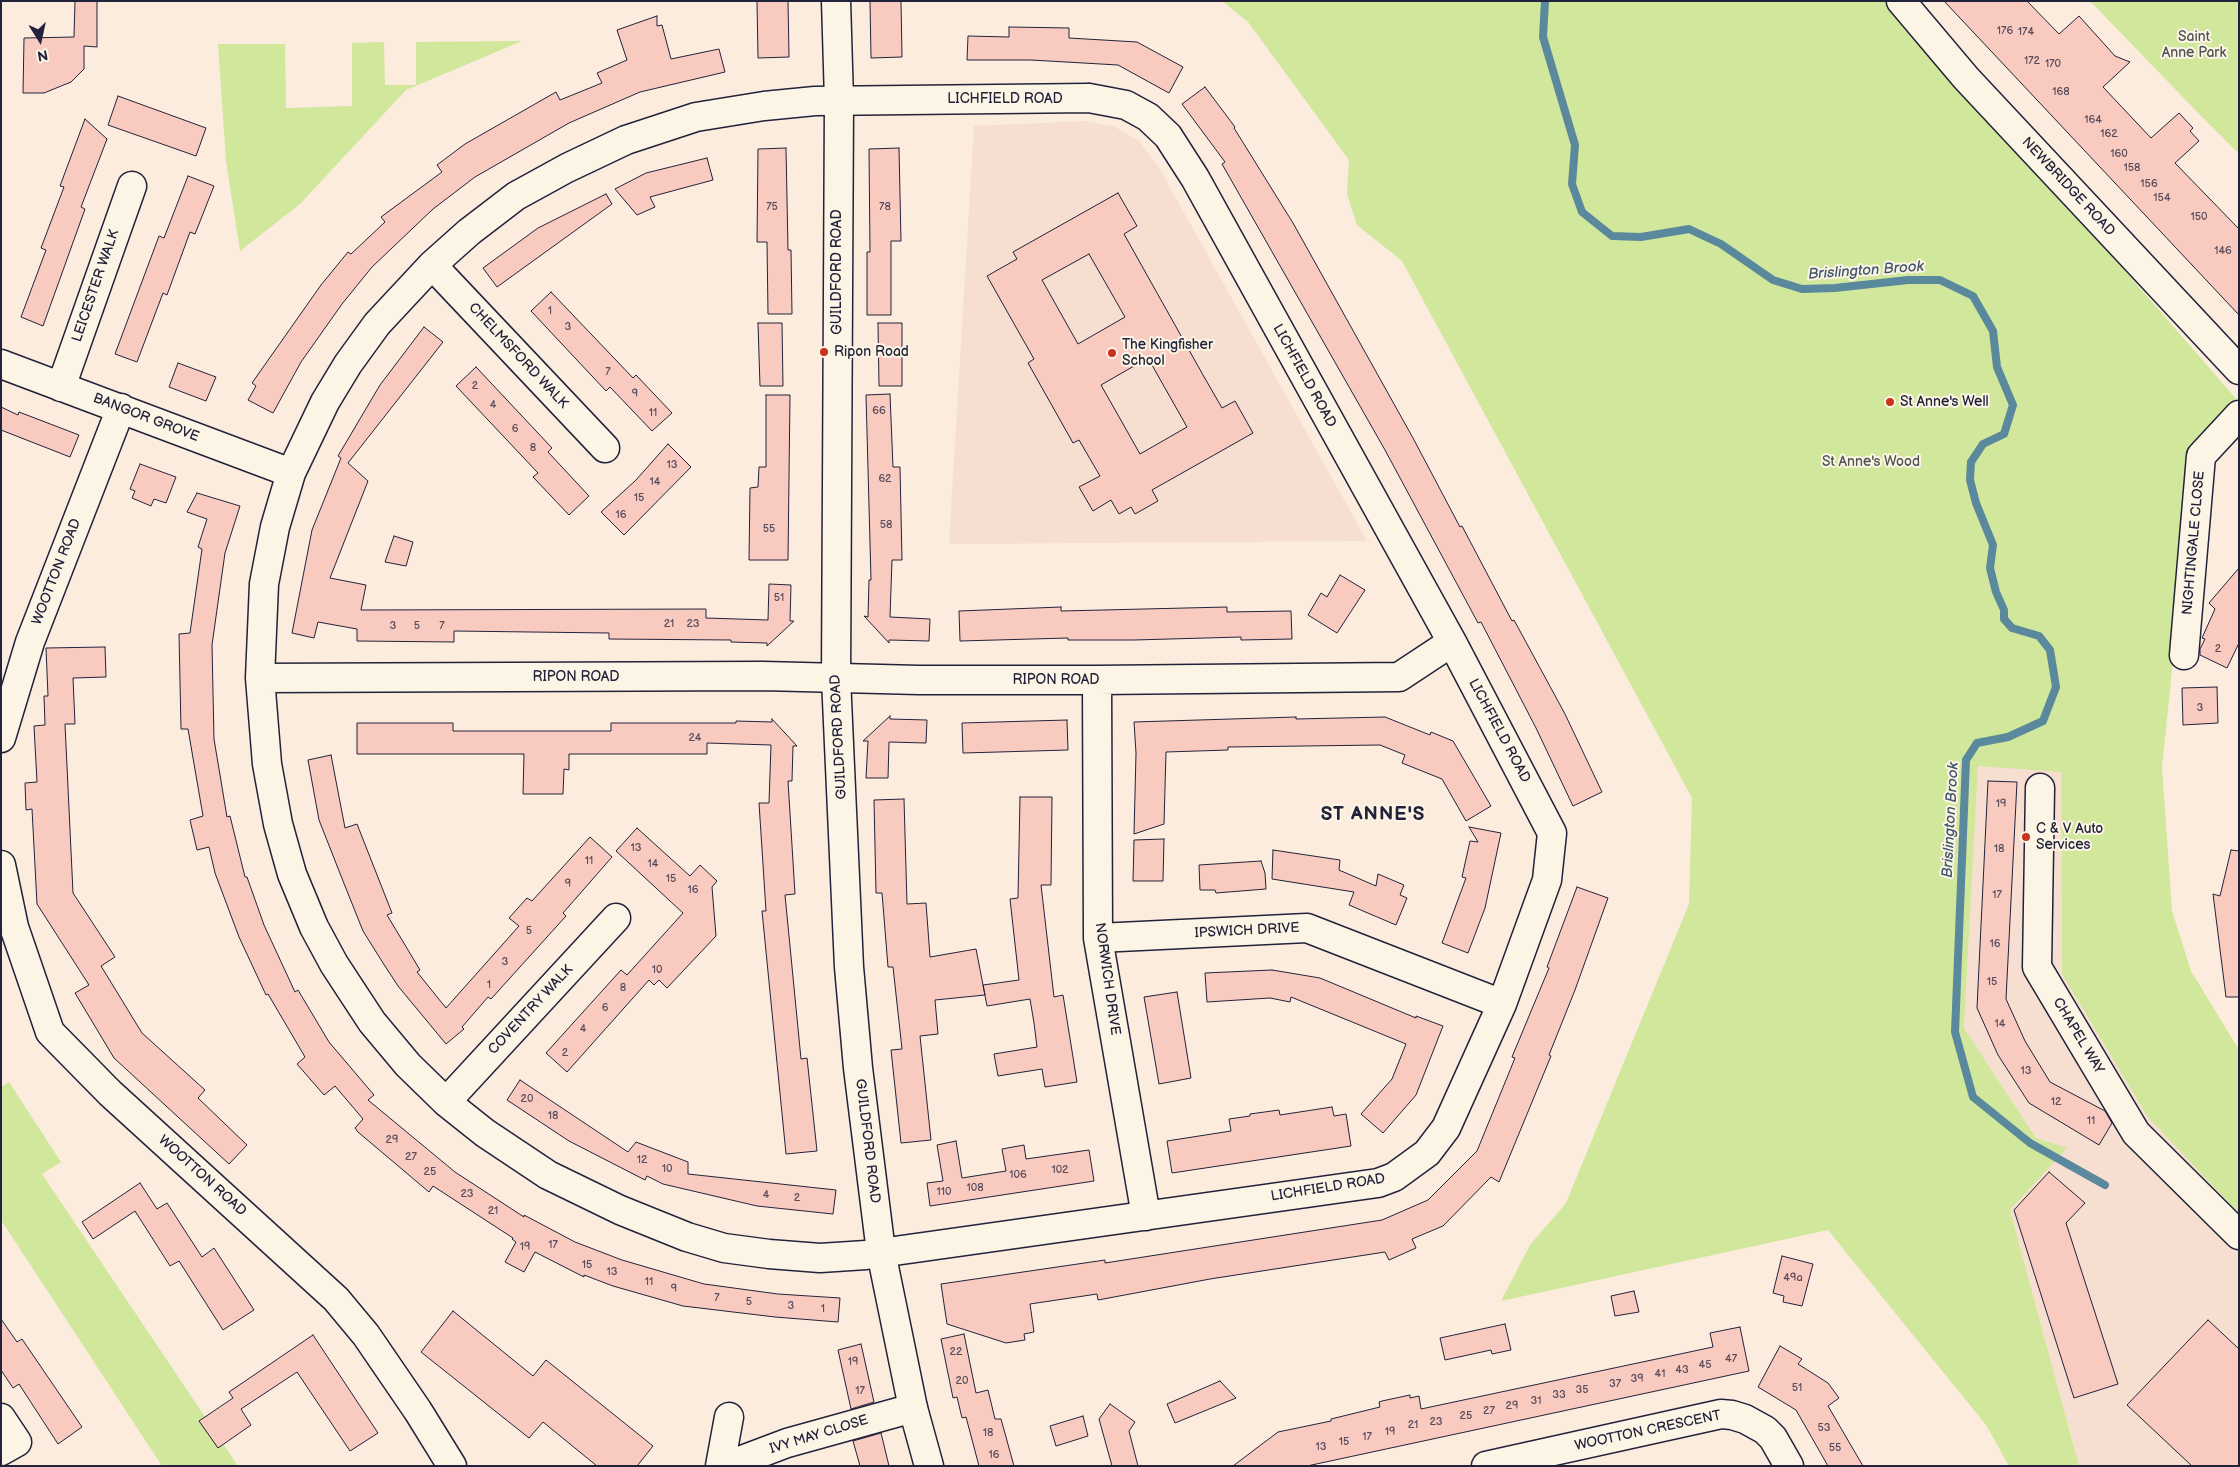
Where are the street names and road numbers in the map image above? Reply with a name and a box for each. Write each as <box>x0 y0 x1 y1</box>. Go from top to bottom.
street label: LICHFIELD ROAD <box>947 91 1063 107</box>
street label: NEWBRIDGE ROAD <box>2018 134 2118 240</box>
street label: GUILDFORD ROAD <box>829 209 845 335</box>
street label: LEICESTER WALK <box>69 228 123 344</box>
street label: CHELMSFORD WALK <box>465 300 571 412</box>
street label: LICHFIELD ROAD <box>1269 321 1339 431</box>
street label: BANGOR GROVE <box>91 390 201 446</box>
street label: NIGHTINGALE CLOSE <box>2179 470 2209 616</box>
street label: WOOTTON ROAD <box>29 516 85 628</box>
street label: RIPON ROAD <box>532 669 620 685</box>
street label: RIPON ROAD <box>1012 672 1100 688</box>
street label: GUILDFORD ROAD <box>827 674 851 800</box>
street label: LICHFIELD ROAD <box>1464 676 1534 786</box>
street label: IPSWICH DRIVE <box>1194 920 1300 942</box>
street label: NORWICH DRIVE <box>1091 922 1123 1036</box>
street label: COVENTRY WALK <box>485 962 577 1058</box>
street label: CHAPEL WAY <box>2049 995 2107 1077</box>
street label: GUILDFORD ROAD <box>851 1078 883 1204</box>
street label: WOOTTON ROAD <box>155 1132 249 1220</box>
street label: LICHFIELD ROAD <box>1270 1171 1386 1205</box>
street label: WOOTTON CRESCENT <box>1573 1407 1723 1455</box>
street label: IVY MAY CLOSE <box>768 1412 870 1458</box>

